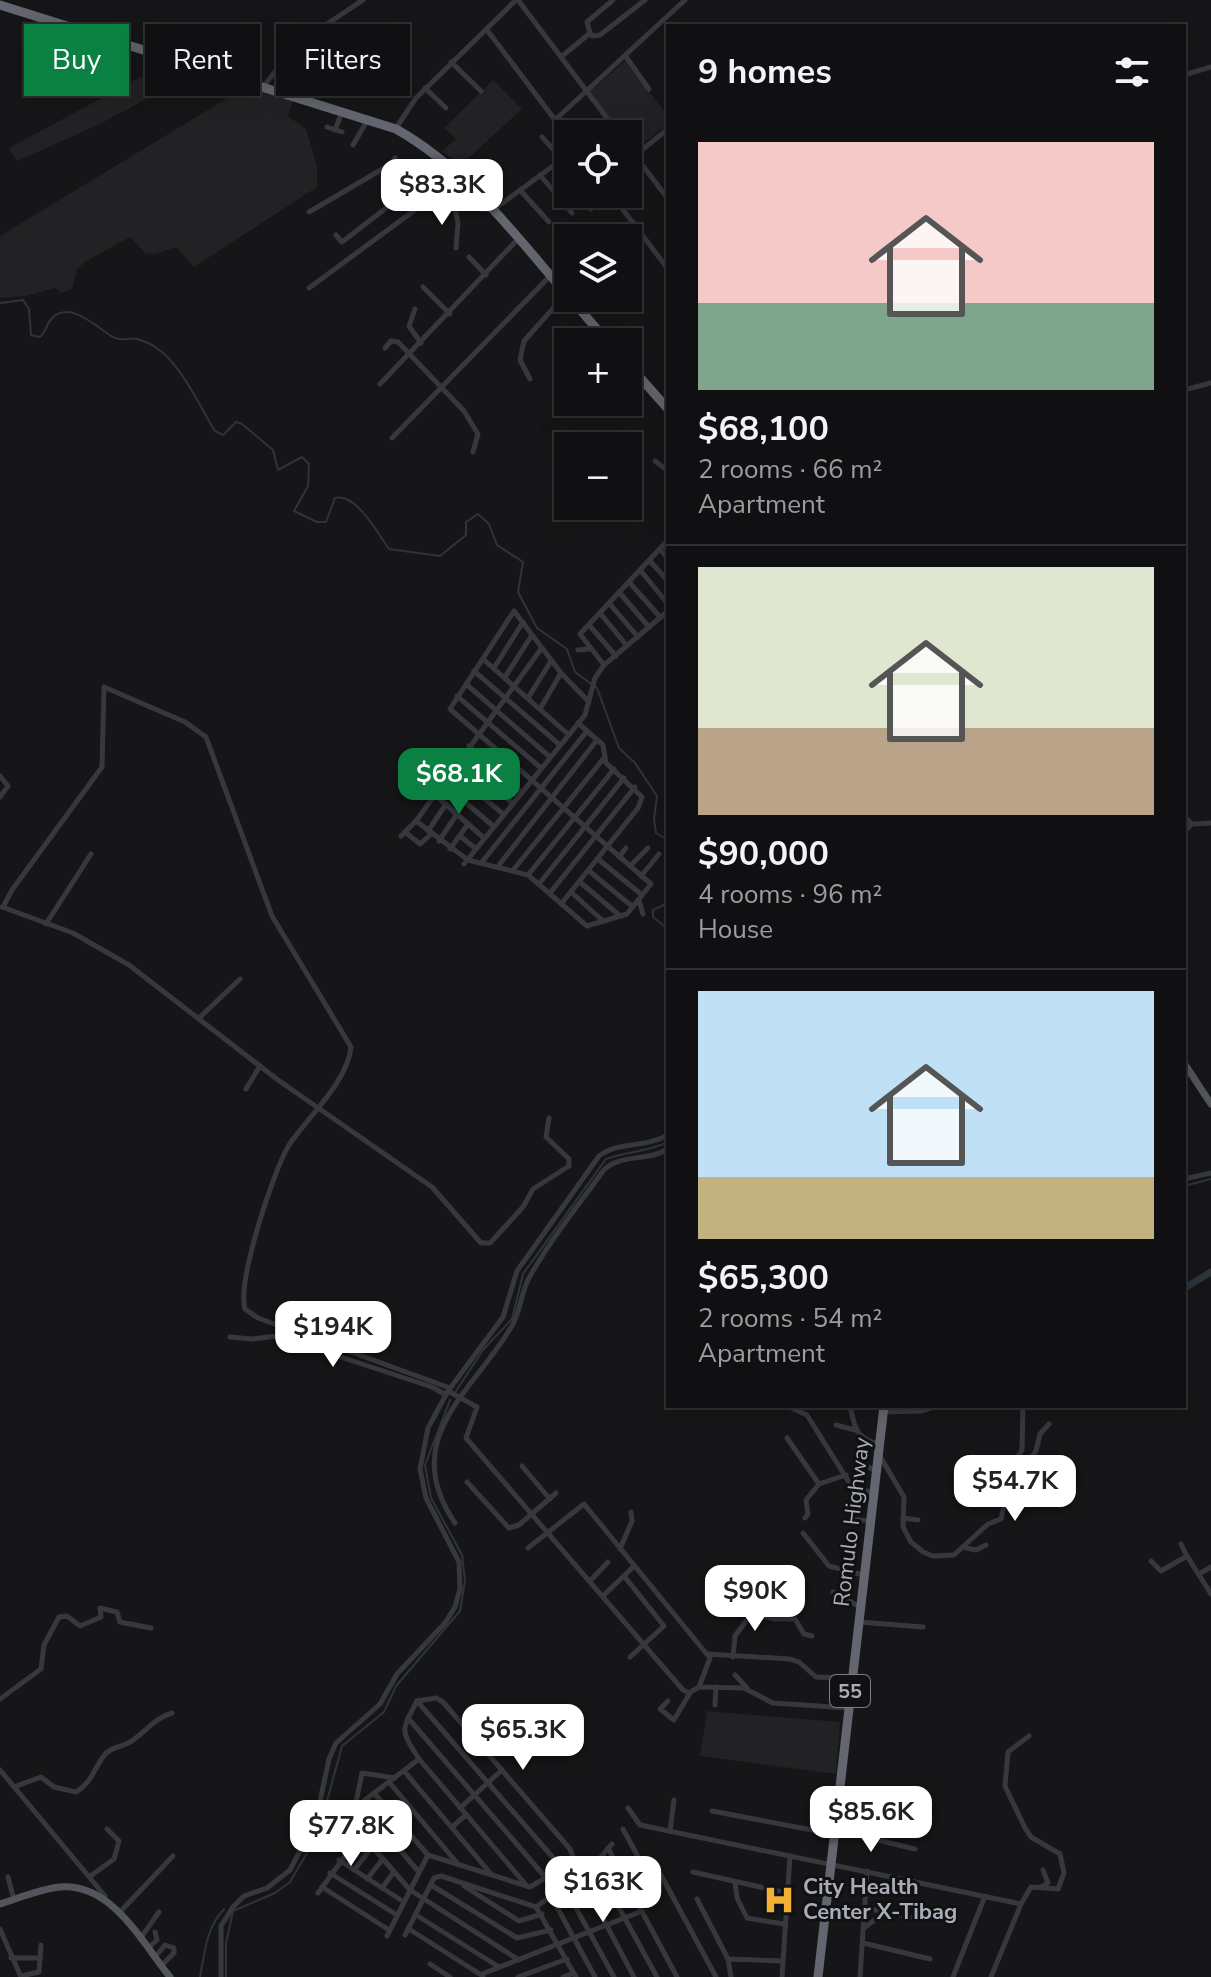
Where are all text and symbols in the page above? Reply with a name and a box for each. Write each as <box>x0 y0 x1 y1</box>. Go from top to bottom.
chip: Buy <box>24 24 129 96</box>
chip: Rent <box>145 24 260 96</box>
chip: Filters <box>276 24 410 96</box>
text: 9 homes <box>698 49 832 95</box>
icon: filters <box>1110 50 1154 94</box>
map controls <box>554 120 642 520</box>
button: locate <box>554 120 642 208</box>
pin: $83.3K <box>377 159 507 227</box>
text: $83.3K <box>399 167 485 202</box>
icon: home <box>854 194 998 338</box>
button: layers <box>554 224 642 312</box>
button: + <box>554 328 642 416</box>
text: $68,100 <box>698 406 829 452</box>
button: − <box>554 432 642 520</box>
text: 2 rooms · 66 m² <box>698 452 882 487</box>
text: Apartment <box>698 487 825 522</box>
icon: home <box>854 619 998 763</box>
pin: $68.1K <box>394 748 524 816</box>
text: $68.1K <box>416 756 502 791</box>
text: $90,000 <box>698 831 829 877</box>
text: 4 rooms · 96 m² <box>698 877 882 912</box>
text: House <box>698 912 773 947</box>
icon: home <box>854 1043 998 1187</box>
text: $65,300 <box>698 1255 829 1301</box>
pin: $194K <box>277 1301 389 1369</box>
text: 2 rooms · 54 m² <box>698 1301 882 1336</box>
text: $194K <box>293 1309 373 1344</box>
text: Apartment <box>698 1336 825 1371</box>
street label: Romulo Highway <box>827 1435 877 1608</box>
pin: $54.7K <box>950 1455 1080 1523</box>
text: $54.7K <box>972 1463 1058 1498</box>
pin: $90K <box>708 1565 802 1633</box>
text: $90K <box>723 1573 787 1608</box>
road number: 55 <box>830 1675 870 1707</box>
pin: $65.3K <box>458 1704 588 1772</box>
text: $65.3K <box>480 1712 566 1747</box>
pin: $85.6K <box>806 1786 936 1854</box>
text: $85.6K <box>828 1794 914 1829</box>
pin: $77.8K <box>286 1800 416 1868</box>
text: $77.8K <box>308 1808 394 1843</box>
pin: $163K <box>547 1856 659 1924</box>
text: $163K <box>563 1864 643 1899</box>
place label: City Health Center X-Tibag <box>803 1872 957 1927</box>
hospital icon: City Health Center X-Tibag <box>762 1883 796 1917</box>

